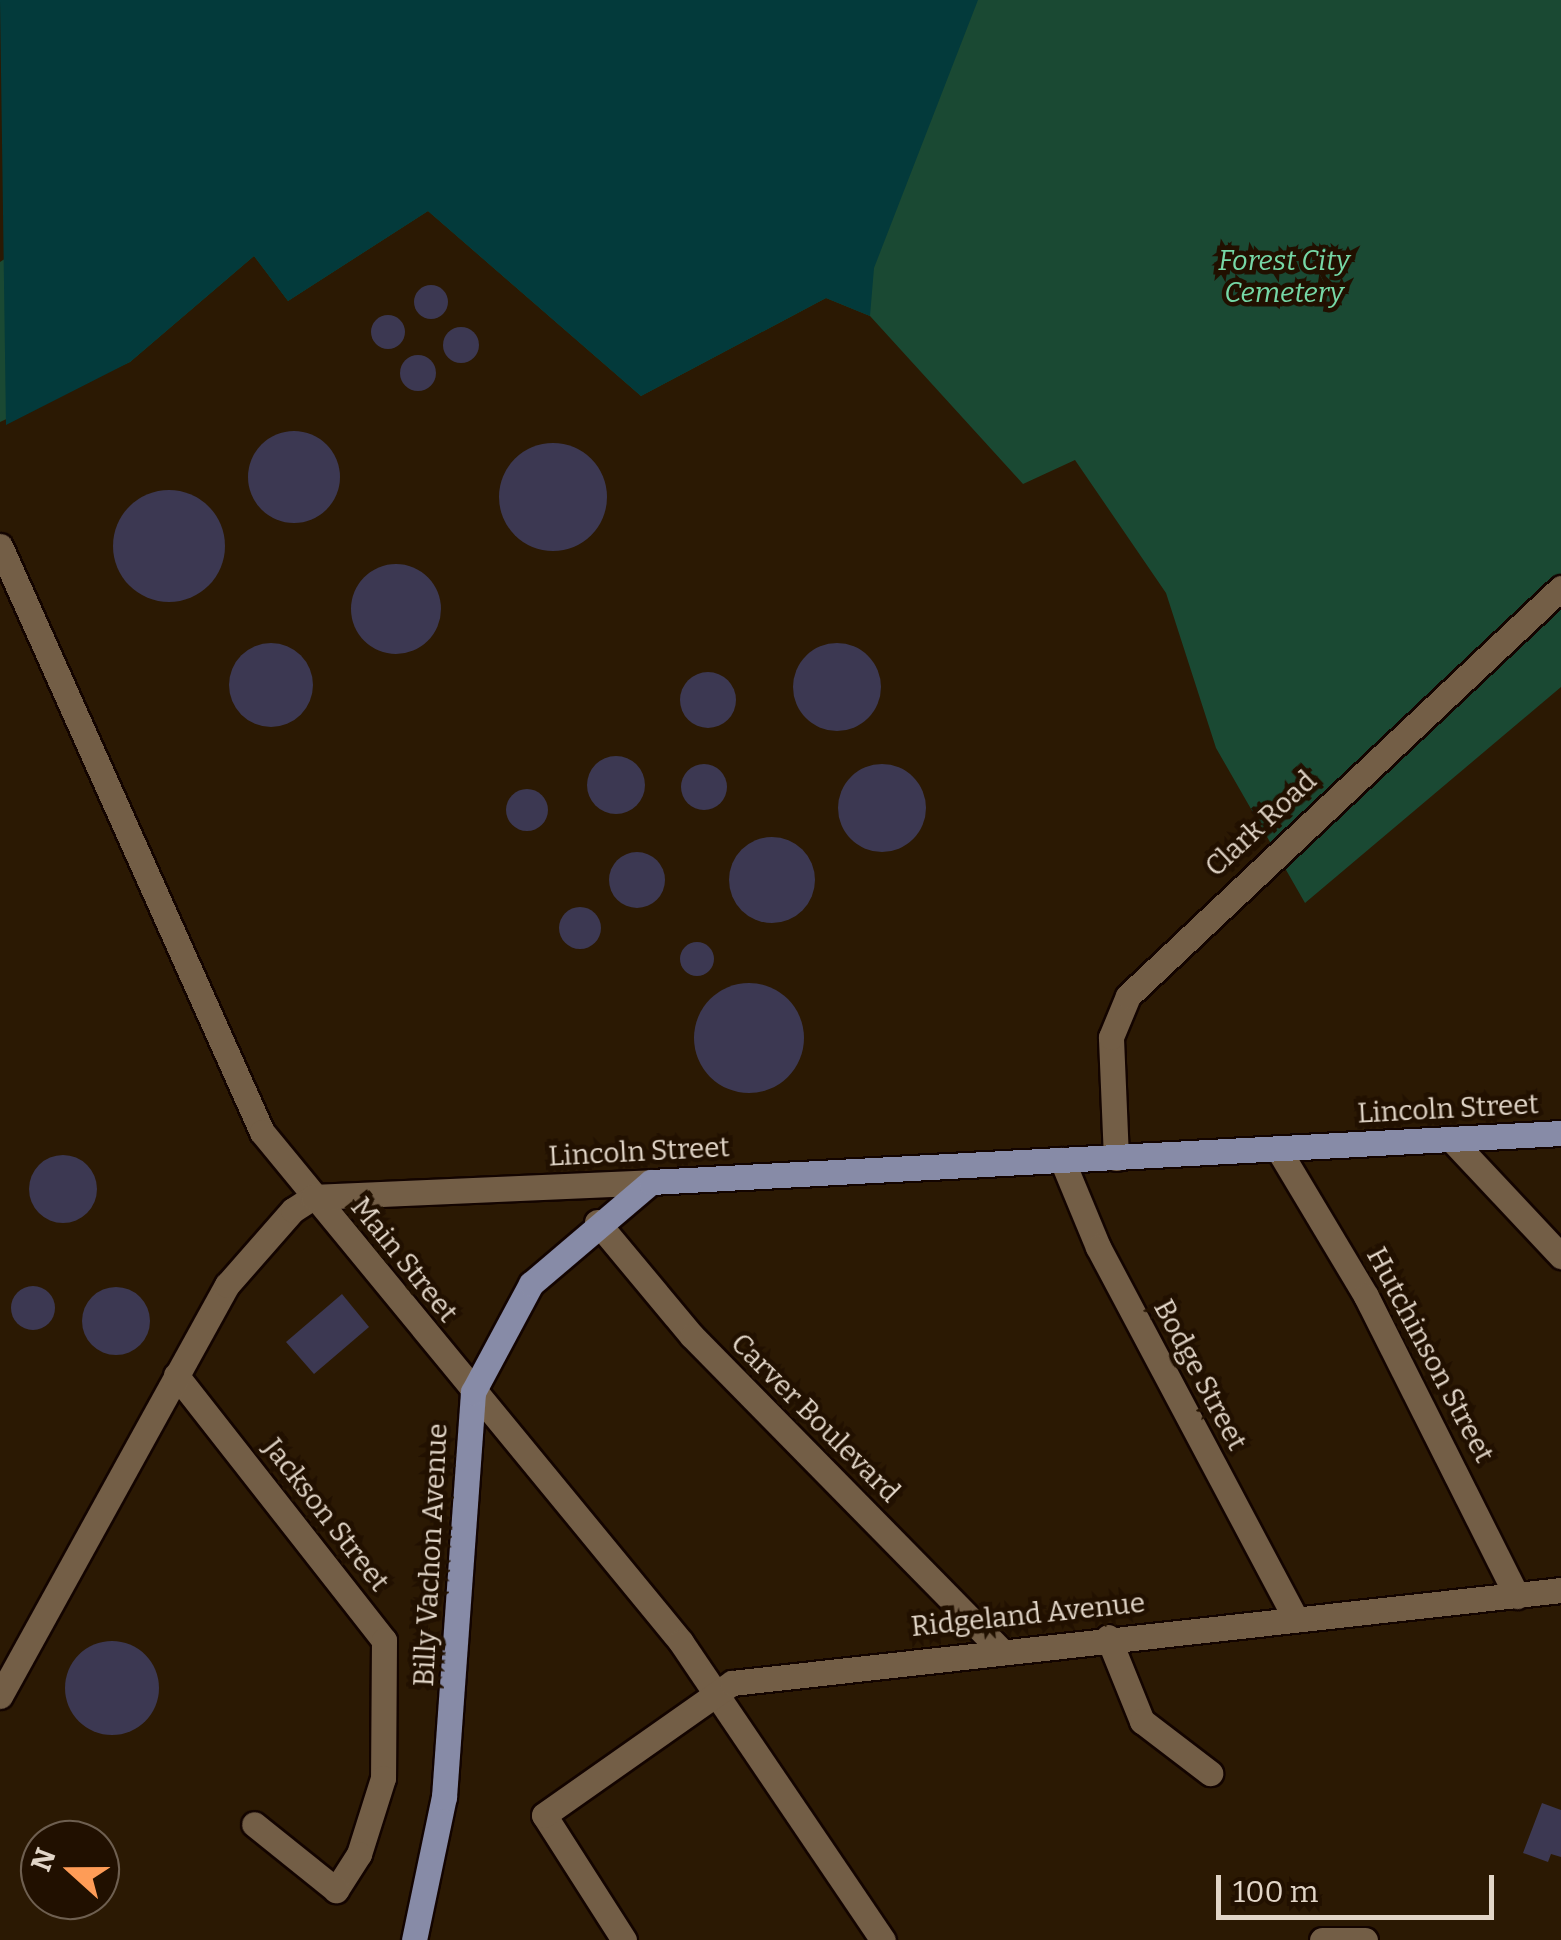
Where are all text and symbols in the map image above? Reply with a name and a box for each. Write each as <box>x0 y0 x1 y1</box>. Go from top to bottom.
park label: Forest City Cemetery <box>1218 244 1350 310</box>
street label: Clark Road <box>1199 764 1323 884</box>
street label: Lincoln Street <box>1357 1087 1539 1131</box>
street label: Lincoln Street <box>548 1130 730 1174</box>
street label: Main Street <box>344 1191 464 1329</box>
street label: Hutchinson Street <box>1359 1242 1501 1468</box>
street label: Bodge Street <box>1146 1294 1254 1456</box>
street label: Carver Boulevard <box>724 1327 906 1509</box>
street label: Billy Vachon Avenue <box>407 1423 455 1687</box>
street label: Jackson Street <box>256 1432 396 1598</box>
street label: Ridgeland Avenue <box>909 1586 1147 1644</box>
north arrow <box>20 1820 120 1920</box>
text: N <box>24 1844 63 1876</box>
scale bar <box>1221 1855 1498 1917</box>
text: 100 m <box>1233 1874 1318 1910</box>

